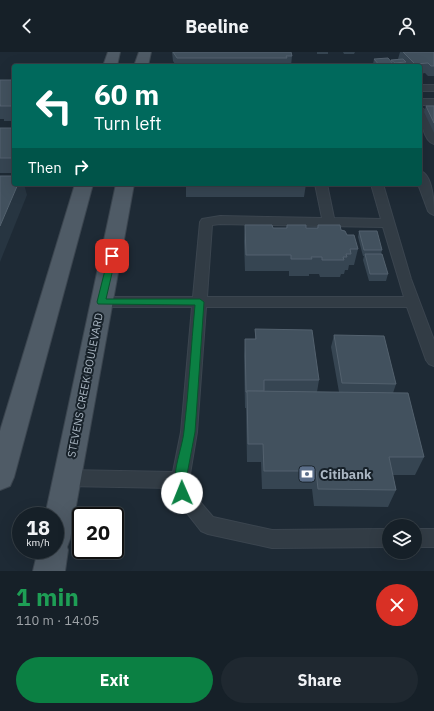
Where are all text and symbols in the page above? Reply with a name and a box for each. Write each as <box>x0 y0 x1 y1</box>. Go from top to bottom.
icon: back <box>16 15 38 37</box>
text: Beeline <box>185 15 249 38</box>
icon: person <box>396 15 418 37</box>
text: 60 m <box>94 76 159 113</box>
icon: left <box>28 80 80 132</box>
text: Turn left <box>94 112 162 135</box>
icon: right <box>70 156 92 178</box>
text: Then <box>28 158 62 177</box>
pin <box>95 239 129 273</box>
icon: arrive <box>101 245 123 267</box>
street label: STEVENS CREEK BOULEVARD <box>64 312 106 458</box>
bank icon: Citibank <box>297 464 317 484</box>
place label: Citibank <box>320 466 372 483</box>
position arrow <box>161 472 203 514</box>
speed limit sign: 20 <box>72 507 124 559</box>
text: 18 <box>26 514 50 541</box>
map controls <box>382 519 422 559</box>
button: layers <box>382 519 422 559</box>
text: km/h <box>26 536 50 549</box>
text: 1 min <box>16 581 79 613</box>
button: close <box>376 584 418 626</box>
text: 110 m · 14:05 <box>16 612 99 629</box>
button: Exit <box>16 657 213 703</box>
button: Share <box>221 657 418 703</box>

